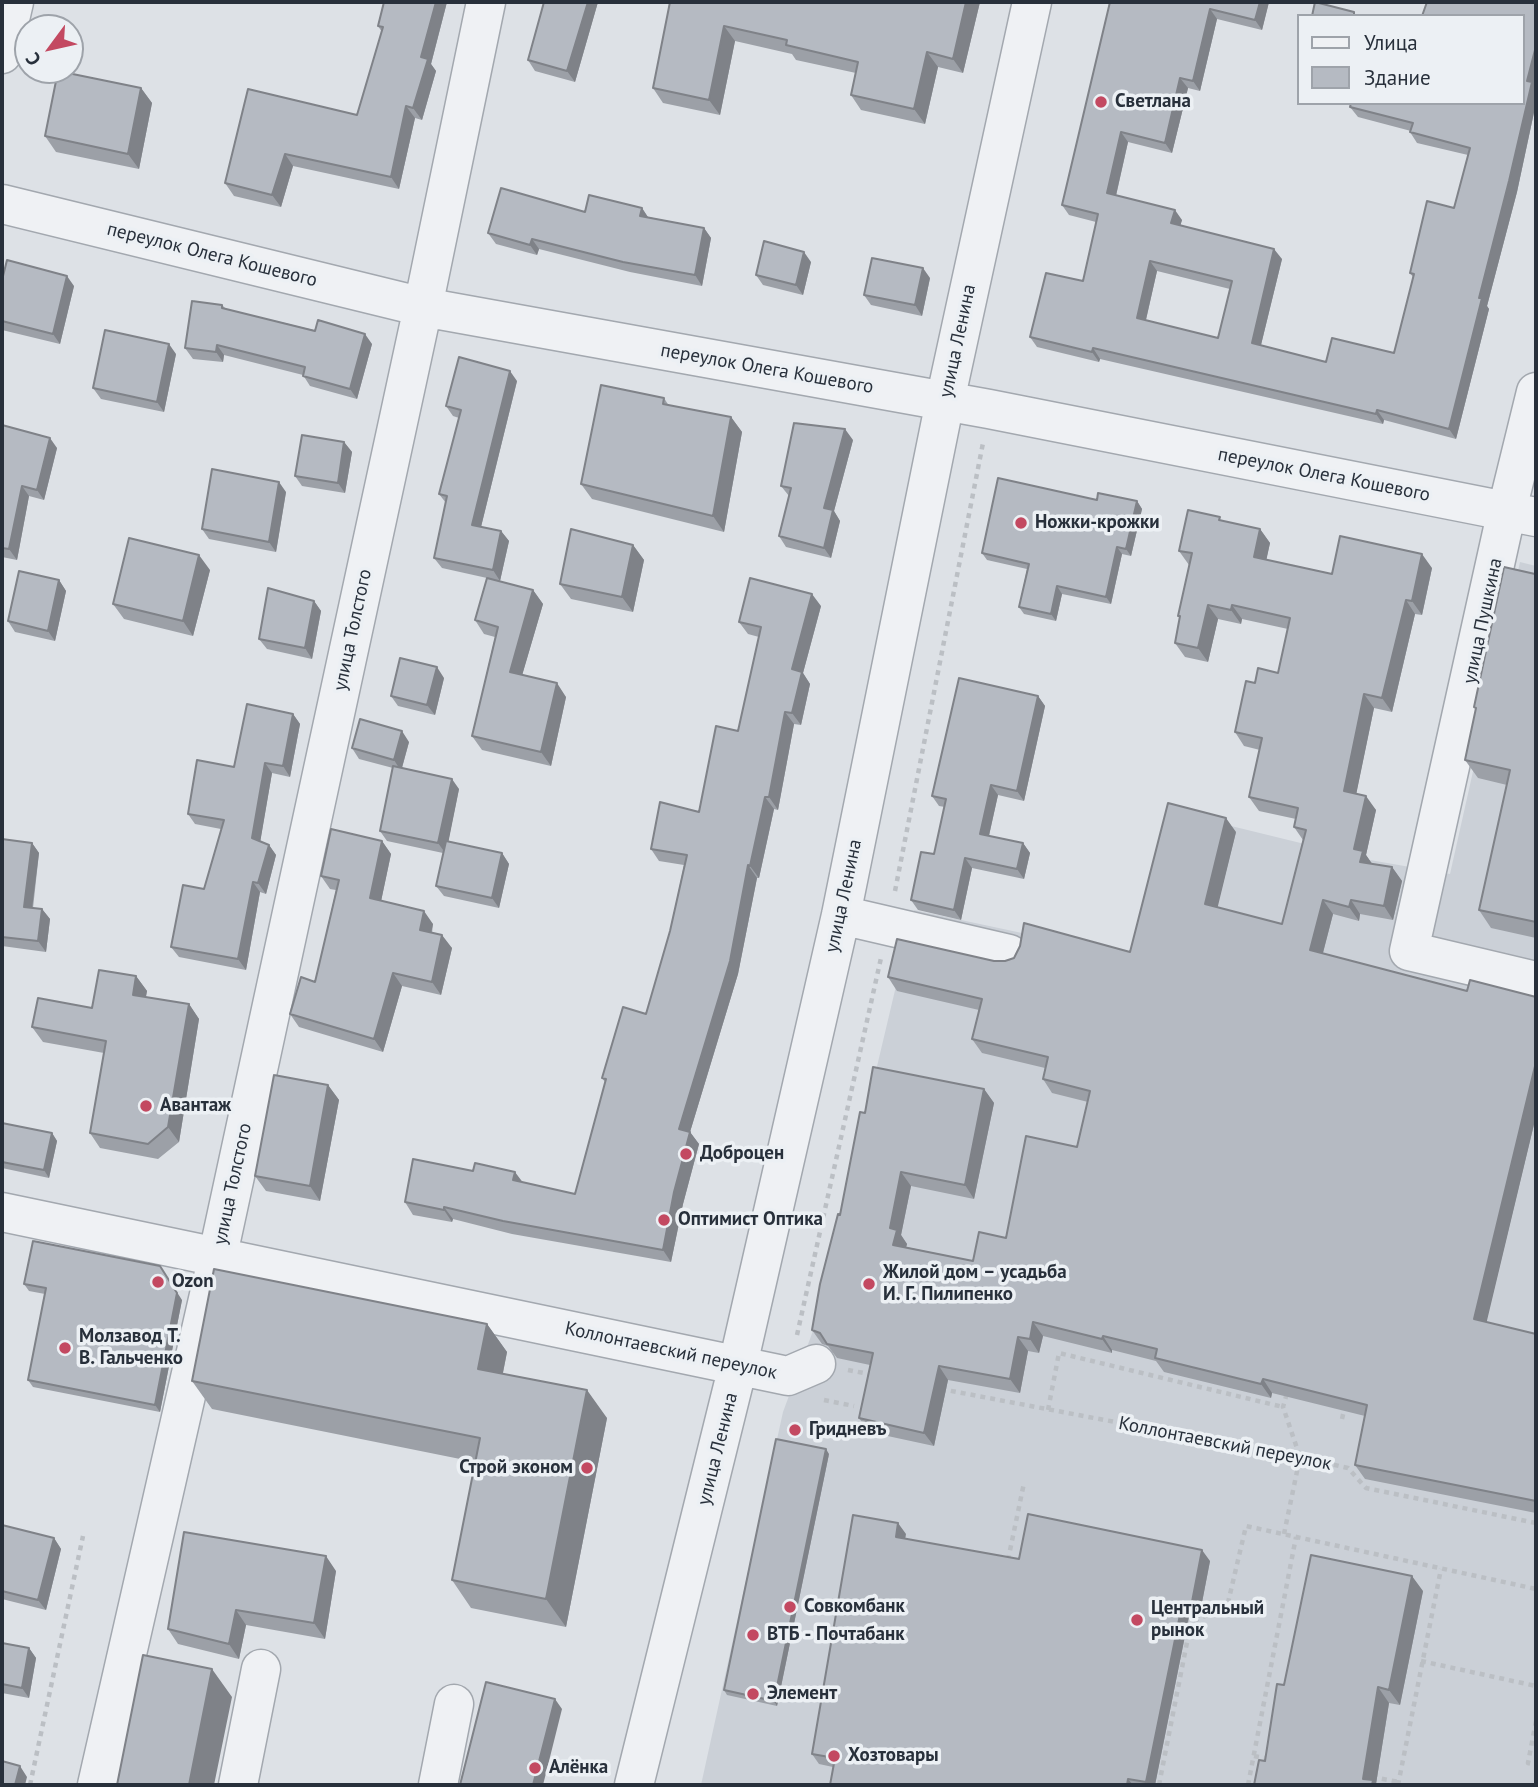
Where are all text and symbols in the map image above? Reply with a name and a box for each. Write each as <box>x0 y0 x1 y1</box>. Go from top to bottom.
north arrow <box>14 14 84 84</box>
legend <box>1296 14 1524 105</box>
text: Улица <box>1364 29 1418 56</box>
text: С <box>20 48 46 70</box>
text: Здание <box>1364 64 1431 91</box>
place label: Светлана <box>1115 91 1191 113</box>
marker: Светлана <box>1093 94 1109 110</box>
street label: переулок Олега Кошевого <box>105 218 319 292</box>
street label: улица Ленина <box>935 282 981 400</box>
street label: переулок Олега Кошевого <box>659 339 875 399</box>
street label: переулок Олега Кошевого <box>1216 443 1432 507</box>
place label: Ножки-крожки <box>1035 512 1160 534</box>
marker: Ножки-крожки <box>1013 515 1029 531</box>
street label: улица Пушкина <box>1459 556 1507 686</box>
street label: улица Толстого <box>329 567 377 693</box>
street label: улица Ленина <box>821 837 867 955</box>
place label: Авантаж <box>160 1095 231 1117</box>
marker: Авантаж <box>138 1098 154 1114</box>
street label: улица Толстого <box>209 1121 257 1247</box>
place label: Доброцен <box>700 1143 784 1165</box>
marker: Доброцен <box>678 1146 694 1162</box>
place label: Оптимист Оптика <box>678 1209 823 1231</box>
marker: Оптимист Оптика <box>656 1212 672 1228</box>
place label: Жилой дом – усадьба И. Г. Пилипенко <box>883 1262 1067 1306</box>
place label: Ozon <box>172 1271 214 1293</box>
marker: Ozon <box>150 1274 166 1290</box>
marker: Жилой дом – усадьба И. Г. Пилипенко <box>861 1276 877 1292</box>
street label: Коллонтаевский переулок <box>563 1317 779 1385</box>
place label: Молзавод Т. В. Гальченко <box>79 1326 183 1370</box>
marker: Молзавод Т. В. Гальченко <box>57 1340 73 1356</box>
street label: улица Ленина <box>693 1390 743 1508</box>
street label: Коллонтаевский переулок <box>1117 1412 1333 1476</box>
place label: Гридневъ <box>809 1419 887 1441</box>
marker: Гридневъ <box>787 1422 803 1438</box>
place label: Строй эконом <box>459 1457 573 1479</box>
marker: Строй эконом <box>579 1460 595 1476</box>
place label: Совкомбанк <box>804 1596 905 1618</box>
place label: Центральный рынок <box>1151 1598 1264 1642</box>
marker: Совкомбанк <box>782 1599 798 1615</box>
marker: Центральный рынок <box>1129 1612 1145 1628</box>
place label: ВТБ - Почтабанк <box>767 1624 904 1646</box>
marker: ВТБ - Почтабанк <box>745 1627 761 1643</box>
place label: Элемент <box>767 1683 837 1705</box>
marker: Элемент <box>745 1686 761 1702</box>
place label: Хозтовары <box>848 1745 939 1767</box>
marker: Хозтовары <box>826 1748 842 1764</box>
place label: Алёнка <box>549 1757 608 1779</box>
marker: Алёнка <box>527 1760 543 1776</box>

